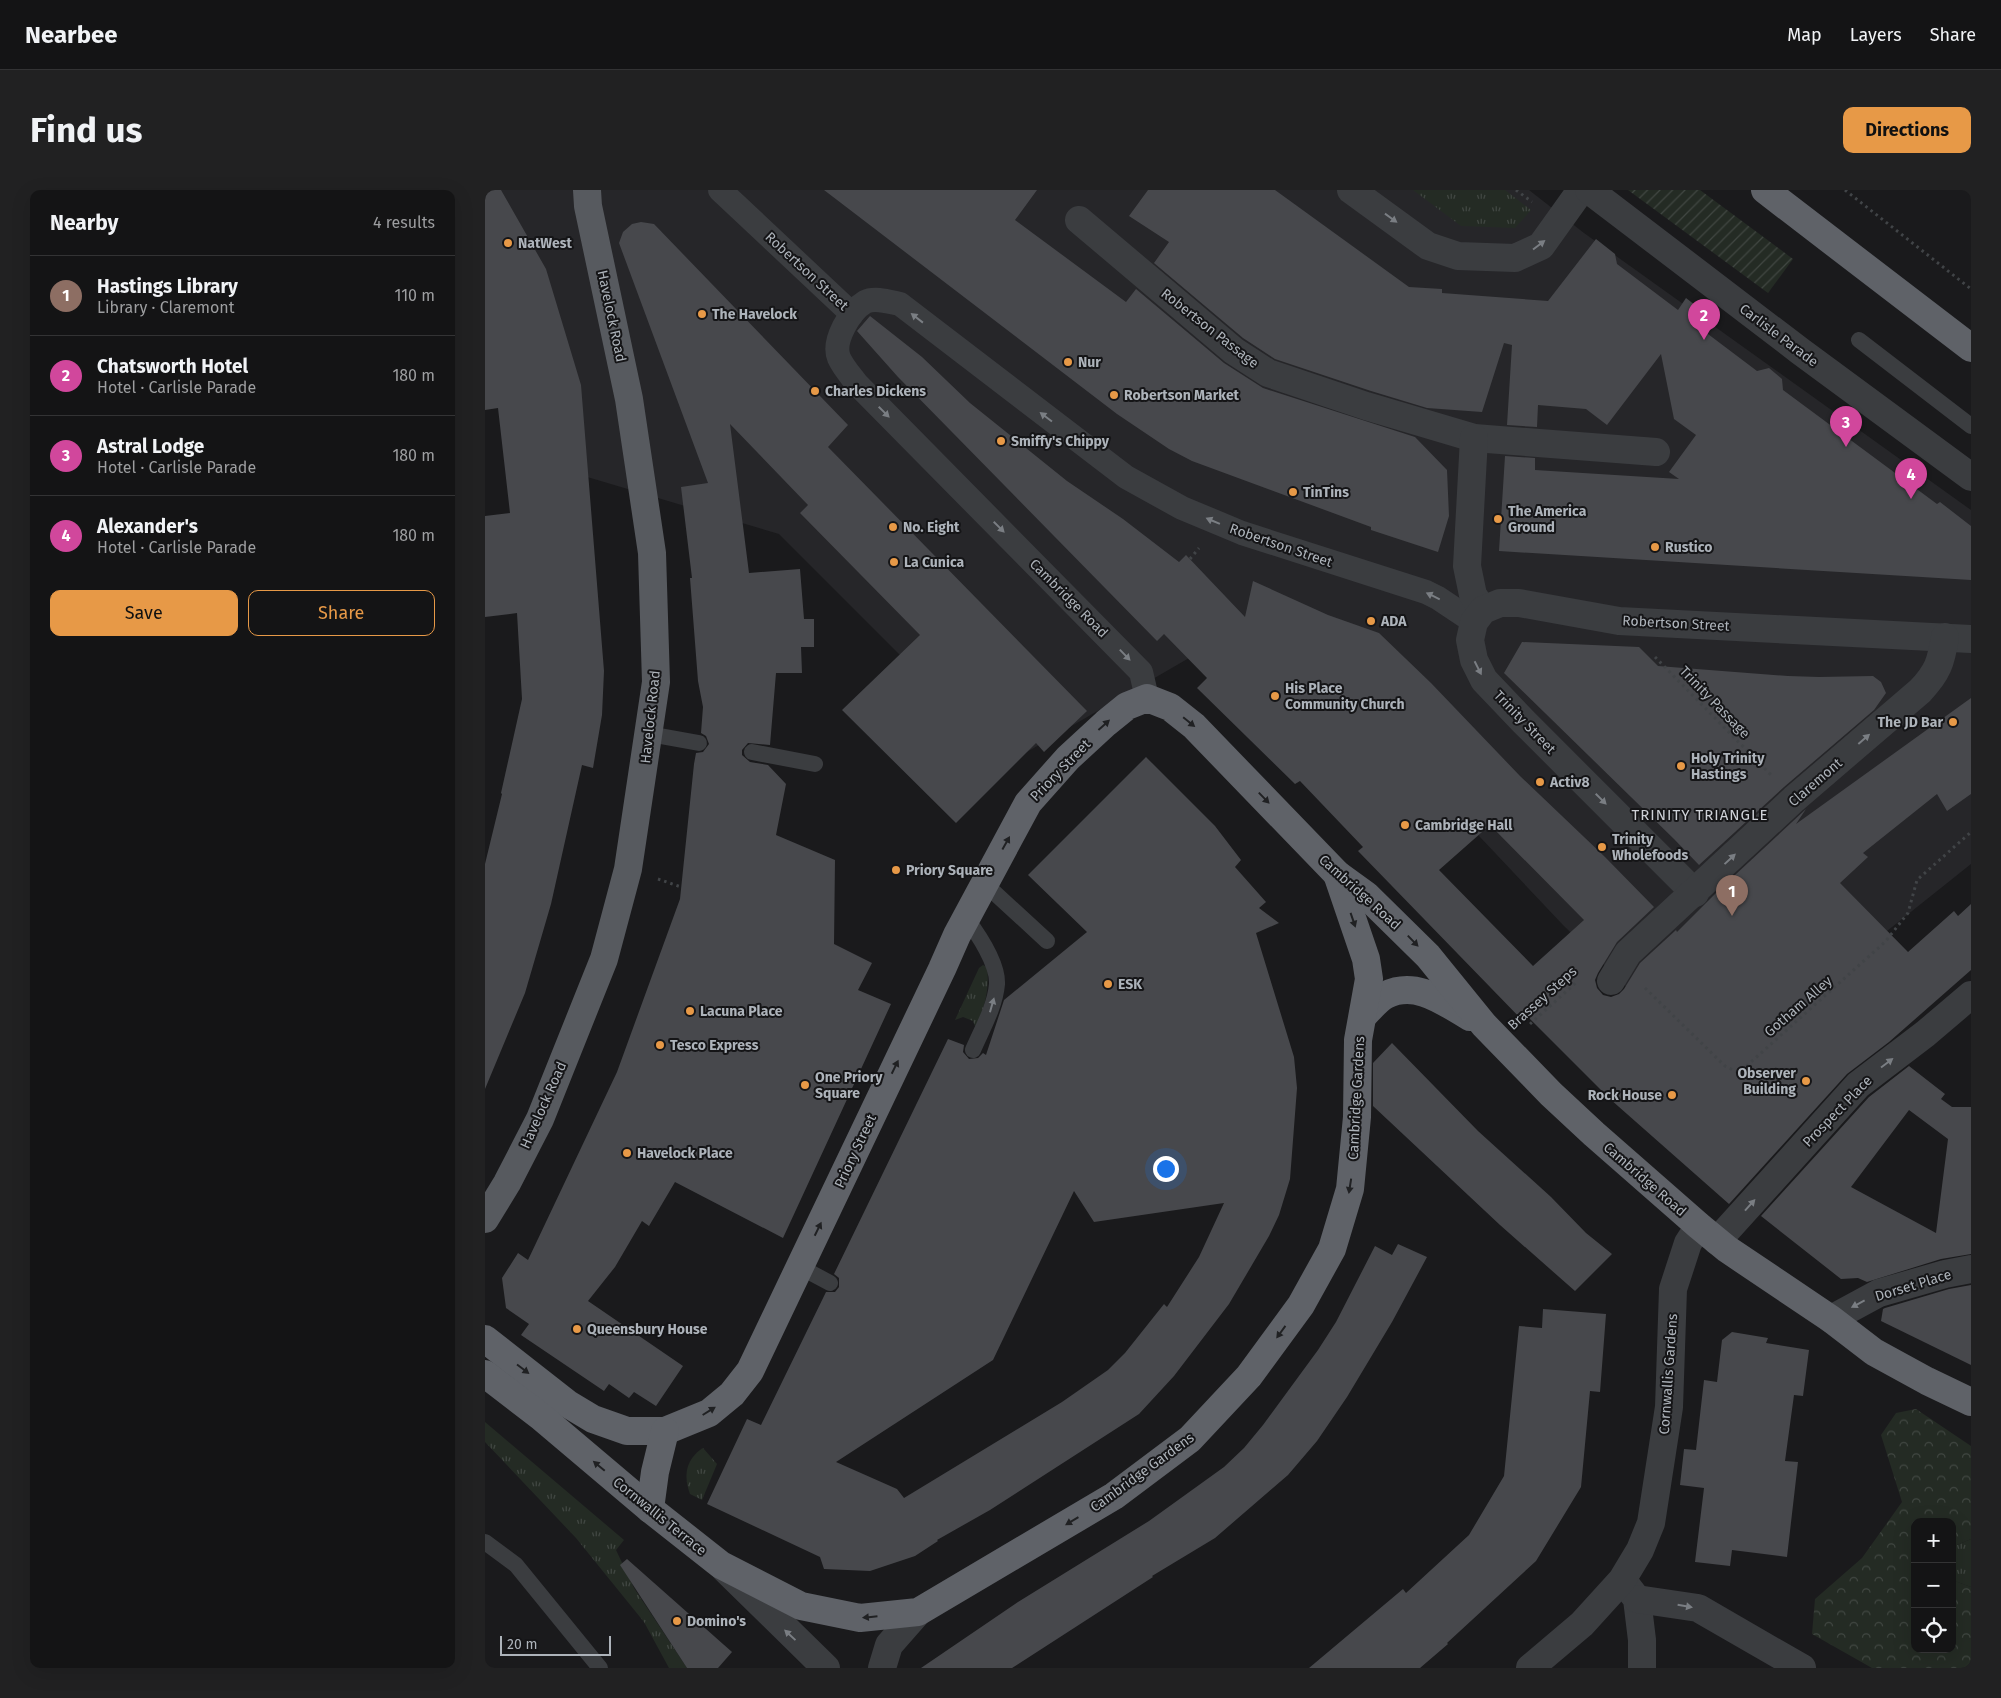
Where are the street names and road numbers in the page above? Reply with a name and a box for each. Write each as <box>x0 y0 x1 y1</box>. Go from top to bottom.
street label: Robertson Street <box>762 229 852 315</box>
street label: Havelock Road <box>593 269 630 364</box>
street label: Robertson Passage <box>1157 285 1262 372</box>
street label: Carlisle Parade <box>1736 300 1821 371</box>
street label: Robertson Street <box>1227 520 1335 571</box>
street label: Cambridge Road <box>1026 556 1111 641</box>
street label: Robertson Street <box>1622 612 1731 635</box>
street label: Trinity Passage <box>1676 663 1753 742</box>
street label: Havelock Road <box>637 670 664 764</box>
street label: Trinity Street <box>1490 687 1560 758</box>
street label: Priory Street <box>1027 735 1095 805</box>
street label: Claremont <box>1785 754 1846 810</box>
street label: Cambridge Road <box>1315 851 1404 933</box>
street label: Brassey Steps <box>1504 963 1581 1034</box>
street label: Gotham Alley <box>1761 972 1836 1040</box>
street label: Cambridge Gardens <box>1345 1035 1368 1160</box>
street label: Havelock Road <box>517 1059 570 1151</box>
street label: Prospect Place <box>1799 1072 1876 1151</box>
street label: Priory Street <box>831 1111 880 1191</box>
street label: Cambridge Road <box>1600 1139 1690 1220</box>
street label: Dorset Place <box>1873 1266 1953 1305</box>
street label: Cornwallis Gardens <box>1656 1313 1681 1435</box>
street label: Cambridge Gardens <box>1087 1429 1198 1516</box>
street label: Cornwallis Terrace <box>610 1474 710 1559</box>

